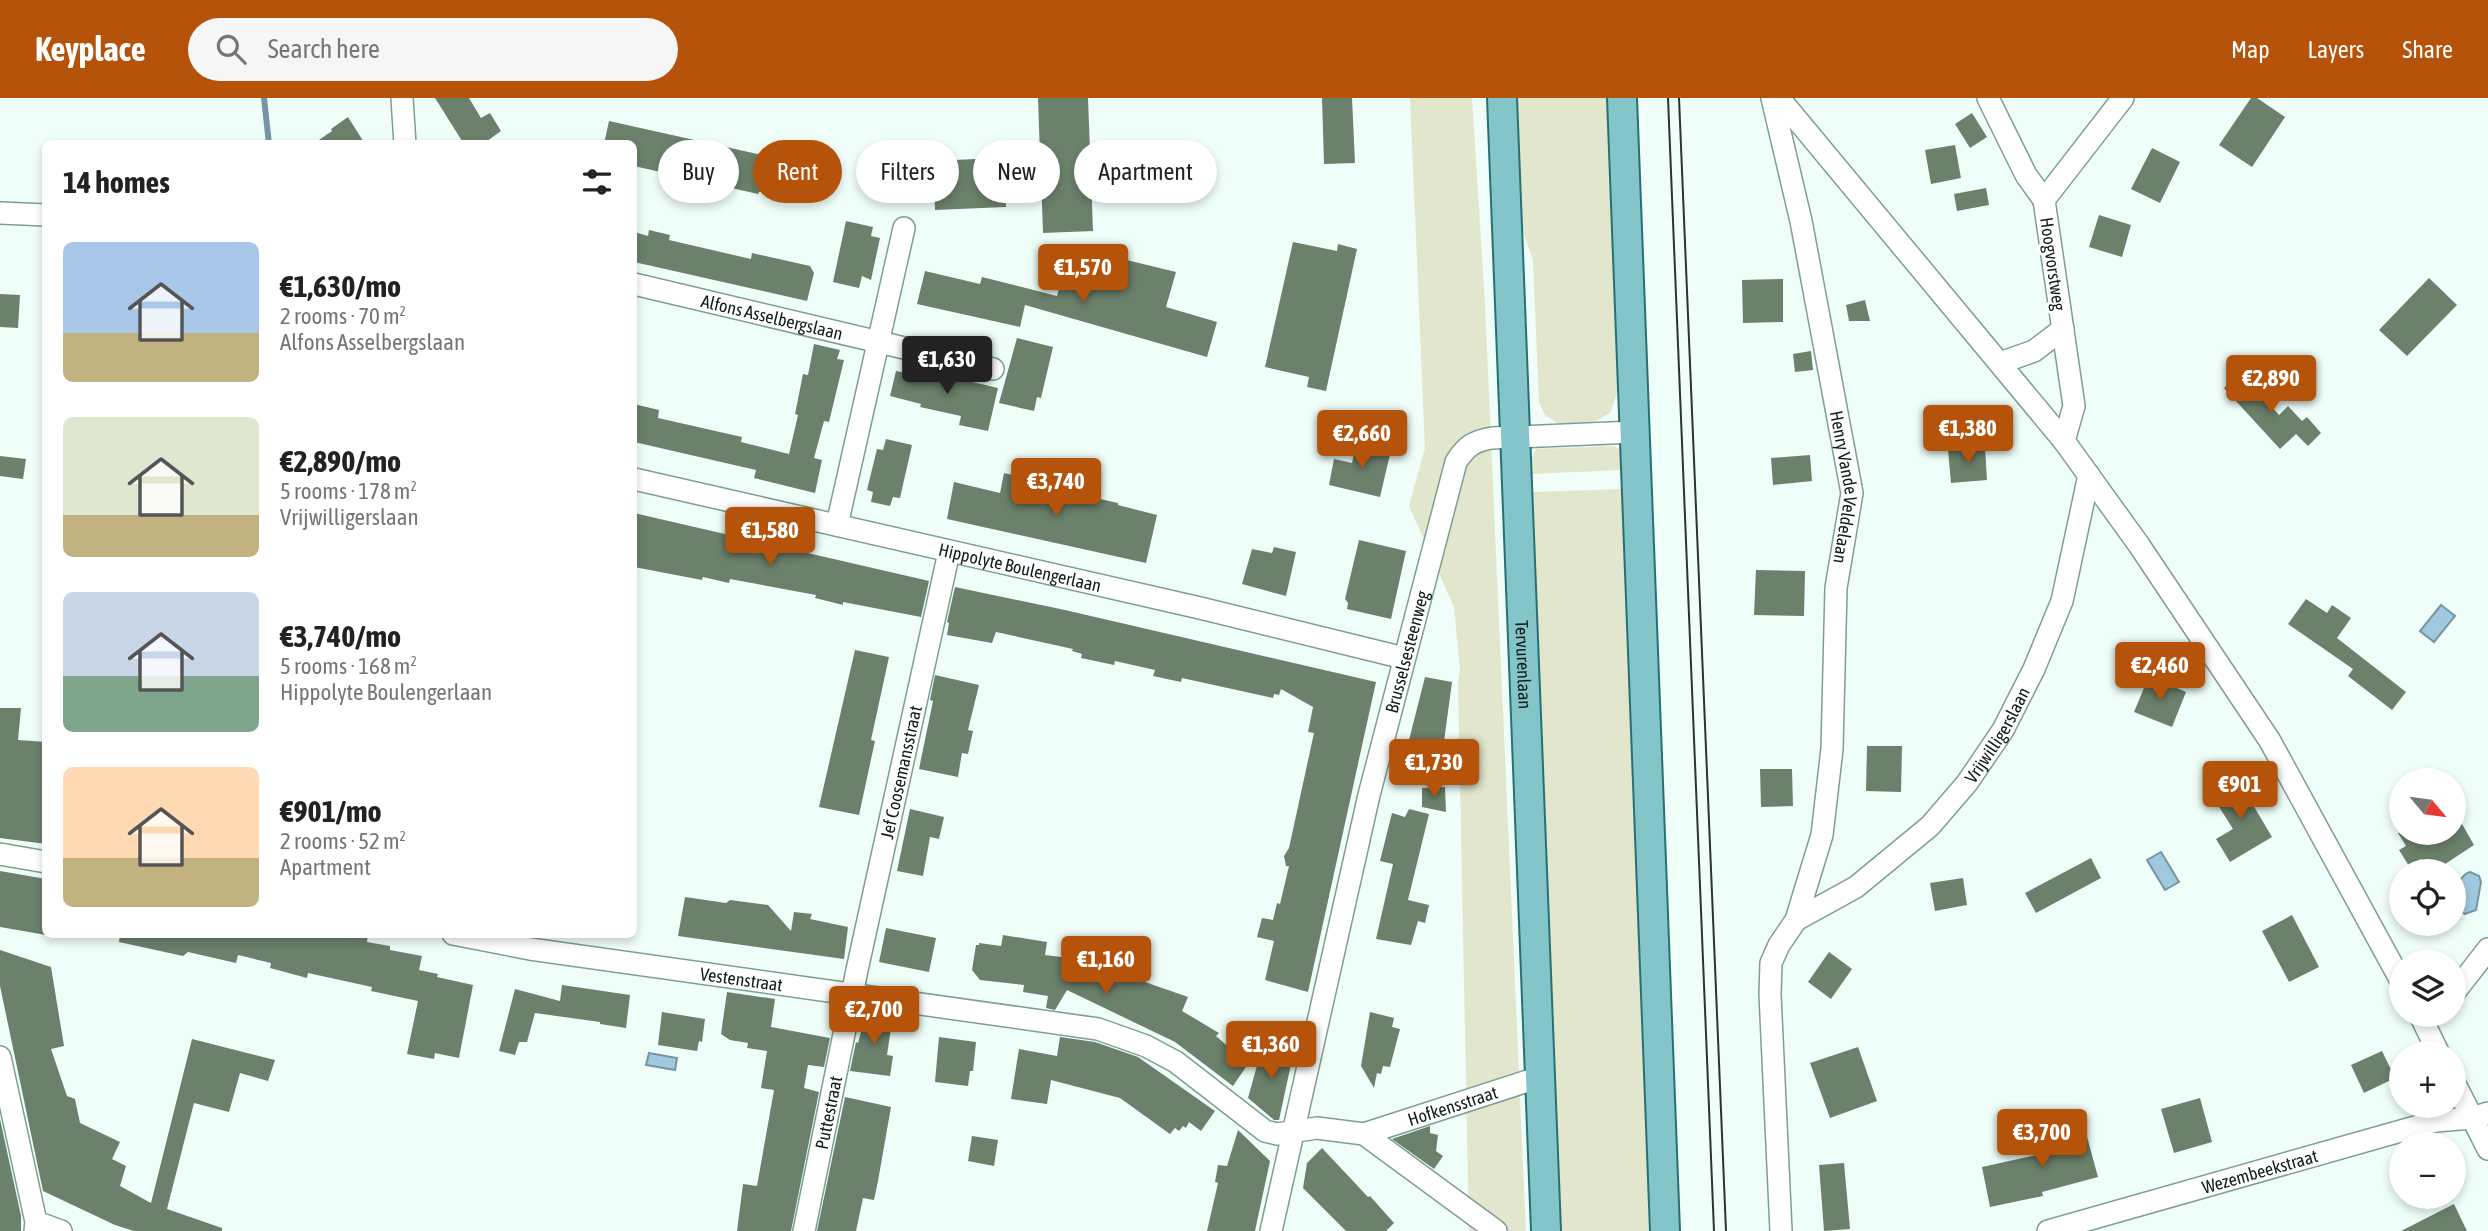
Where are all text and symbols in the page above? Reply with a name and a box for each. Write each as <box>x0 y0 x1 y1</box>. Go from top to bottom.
search box <box>188 18 678 81</box>
text: Keyplace <box>35 30 146 68</box>
icon: search <box>212 30 250 68</box>
text: Search here <box>268 34 380 64</box>
text: Map <box>2231 36 2270 63</box>
text: Layers <box>2308 36 2364 63</box>
text: Share <box>2402 36 2453 63</box>
chip: Buy <box>658 140 739 203</box>
chip: Rent <box>753 140 842 203</box>
chip: Filters <box>856 140 959 203</box>
chip: New <box>973 140 1060 203</box>
chip: Apartment <box>1074 140 1217 203</box>
icon: filters <box>578 163 616 201</box>
text: 14 homes <box>63 165 170 199</box>
street label: Hoogvorstweg <box>2036 216 2070 312</box>
pin: €1,570 <box>1026 244 1140 304</box>
text: €1,570 <box>1054 254 1112 280</box>
text: €1,630/mo <box>280 269 401 303</box>
icon: home <box>119 270 203 354</box>
street label: Alfons Asselbergslaan <box>699 290 845 344</box>
text: 2 rooms · 70 m² <box>280 303 406 329</box>
text: Alfons Asselbergslaan <box>280 329 465 355</box>
pin: €1,630 <box>890 336 1004 396</box>
text: €1,630 <box>918 346 976 372</box>
pin: €2,890 <box>2214 356 2328 415</box>
text: €2,890 <box>2242 365 2300 391</box>
pin: €1,380 <box>1911 406 2025 465</box>
street label: Henry Vande Veldelaan <box>1826 409 1863 565</box>
pin: €2,660 <box>1305 410 1419 470</box>
text: €1,380 <box>1939 415 1997 441</box>
text: €2,660 <box>1333 420 1391 446</box>
text: €2,890/mo <box>280 444 401 478</box>
icon: home <box>119 445 203 529</box>
pin: €3,740 <box>999 458 1113 518</box>
text: €3,740 <box>1027 468 1085 494</box>
text: 5 rooms · 178 m² <box>280 478 417 504</box>
text: Vrijwilligerslaan <box>280 504 419 530</box>
pin: €1,580 <box>713 508 827 567</box>
text: €1,580 <box>741 517 799 543</box>
street label: Hippolyte Boulengerlaan <box>937 538 1103 596</box>
street label: Brusselsesteenweg <box>1380 588 1433 715</box>
text: €3,740/mo <box>280 619 401 653</box>
icon: home <box>119 620 203 704</box>
street label: Tervurenlaan <box>1512 620 1536 709</box>
pin: €2,460 <box>2103 642 2217 702</box>
text: €2,460 <box>2131 652 2189 678</box>
text: 5 rooms · 168 m² <box>280 653 417 679</box>
text: Hippolyte Boulengerlaan <box>280 679 492 705</box>
street label: Vrijwilligerslaan <box>1960 683 2034 787</box>
street label: Jef Coosemansstraat <box>876 703 925 841</box>
pin: €1,730 <box>1377 740 1491 799</box>
text: €1,730 <box>1405 749 1463 775</box>
pin: €901 <box>2199 762 2281 821</box>
north arrow <box>2389 768 2466 845</box>
map controls <box>2389 768 2466 1209</box>
text: €901 <box>2219 771 2261 797</box>
text: €901/mo <box>280 794 382 828</box>
icon: home <box>119 795 203 879</box>
text: 2 rooms · 52 m² <box>280 828 406 854</box>
text: Apartment <box>280 854 371 880</box>
button: locate <box>2389 859 2466 936</box>
pin: €1,160 <box>1049 936 1163 996</box>
text: €1,160 <box>1077 946 1135 972</box>
button: layers <box>2389 950 2466 1027</box>
street label: Vestenstraat <box>699 963 784 995</box>
pin: €2,700 <box>817 986 931 1046</box>
text: €2,700 <box>845 996 903 1022</box>
pin: €1,360 <box>1214 1021 1328 1081</box>
text: €1,360 <box>1242 1031 1300 1057</box>
button: + <box>2389 1041 2466 1118</box>
street label: Puttestraat <box>810 1074 846 1151</box>
street label: Hofkensstraat <box>1405 1081 1500 1130</box>
pin: €3,700 <box>1985 1110 2099 1169</box>
text: €3,700 <box>2013 1119 2071 1145</box>
button: − <box>2389 1132 2466 1209</box>
street label: Wezembeekstraat <box>2199 1145 2320 1197</box>

